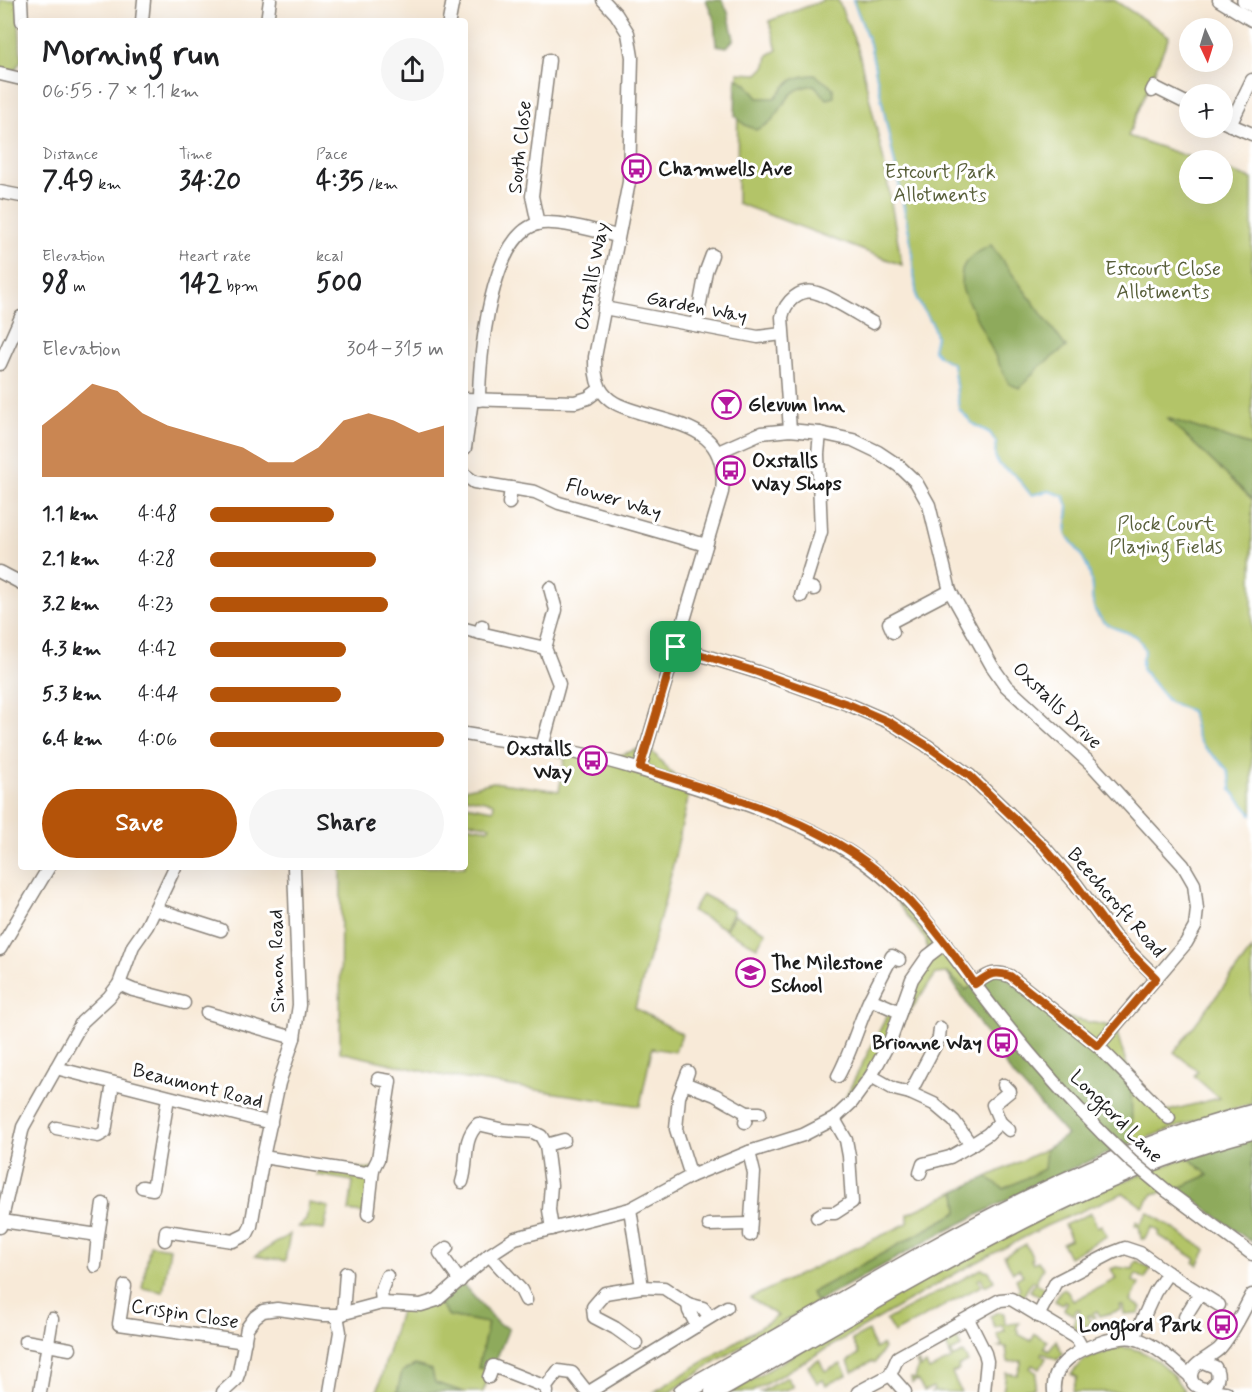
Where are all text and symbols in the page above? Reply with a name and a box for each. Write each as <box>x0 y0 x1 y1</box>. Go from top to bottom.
north arrow <box>1179 18 1233 72</box>
map controls <box>1179 18 1233 204</box>
text: Morning run <box>42 33 220 77</box>
button: share <box>381 38 444 101</box>
text: 06:55 · 7 × 1.1 km <box>42 78 199 105</box>
button: + <box>1179 84 1233 138</box>
street label: South Close <box>502 99 539 195</box>
text: Distance <box>42 144 98 165</box>
text: Time <box>179 144 213 165</box>
text: Pace <box>316 144 348 165</box>
button: − <box>1179 150 1233 204</box>
bus stop icon: Chamwells Ave <box>621 152 653 184</box>
place label: Chamwells Ave <box>658 156 792 183</box>
park label: Estcourt Park Allotments <box>884 159 996 209</box>
text: 7.49 <box>42 165 94 199</box>
text: 34:20 <box>179 165 241 199</box>
text: 4:35 <box>316 165 364 199</box>
text: km <box>94 174 122 195</box>
text: /km <box>364 174 398 195</box>
street label: Oxstalls Way <box>569 220 616 333</box>
text: Elevation <box>42 246 105 267</box>
text: Heart rate <box>179 246 251 267</box>
text: kcal <box>316 246 343 267</box>
park label: Estcourt Close Allotments <box>1105 256 1221 306</box>
text: 98 <box>42 267 69 301</box>
text: 142 <box>179 267 222 301</box>
text: 500 <box>316 267 362 301</box>
text: m <box>69 276 86 297</box>
text: bpm <box>222 276 258 297</box>
street label: Garden Way <box>644 284 749 330</box>
text: Elevation <box>42 336 121 363</box>
text: 304–315 m <box>346 336 444 363</box>
bar icon: Glevum Inn <box>711 388 743 420</box>
place label: Glevum Inn <box>748 392 845 419</box>
place label: Oxstalls Way Shops <box>751 448 842 498</box>
bus stop icon: Oxstalls Way Shops <box>715 455 747 487</box>
street label: Flower Way <box>562 472 665 527</box>
text: 1.1 km <box>42 501 99 528</box>
text: 4:48 <box>138 501 178 528</box>
park label: Plock Court Playing Fields <box>1109 511 1223 563</box>
text: 2.1 km <box>42 546 99 573</box>
text: 4:28 <box>138 546 176 573</box>
text: 3.2 km <box>42 591 100 618</box>
text: 4:23 <box>138 591 173 618</box>
pin <box>650 621 701 672</box>
icon: arrive <box>659 630 692 663</box>
text: 4.3 km <box>42 636 101 663</box>
text: 4:42 <box>138 636 177 663</box>
street label: Oxstalls Drive <box>1006 656 1108 756</box>
text: 5.3 km <box>42 681 102 708</box>
text: 4:44 <box>138 681 179 708</box>
text: 6.4 km <box>42 726 103 753</box>
text: 4:06 <box>138 726 177 753</box>
place label: Oxstalls Way <box>506 736 572 786</box>
bus stop icon: Oxstalls Way <box>577 744 609 776</box>
button: Save <box>42 789 237 858</box>
button: Share <box>249 789 444 858</box>
street label: Beechcroft Road <box>1060 842 1171 964</box>
street label: Simon Road <box>263 909 292 1013</box>
place label: The Milestone School <box>771 950 883 1000</box>
school or university icon: The Milestone School <box>734 957 766 989</box>
bus stop icon: Brionne Way <box>987 1026 1019 1058</box>
place label: Brionne Way <box>872 1030 982 1057</box>
street label: Beaumont Road <box>130 1057 266 1116</box>
street label: Longford Lane <box>1062 1065 1168 1171</box>
street label: Crispin Close <box>129 1293 241 1336</box>
bus stop icon: Longford Park <box>1207 1308 1239 1340</box>
place label: Longford Park <box>1079 1312 1203 1341</box>

